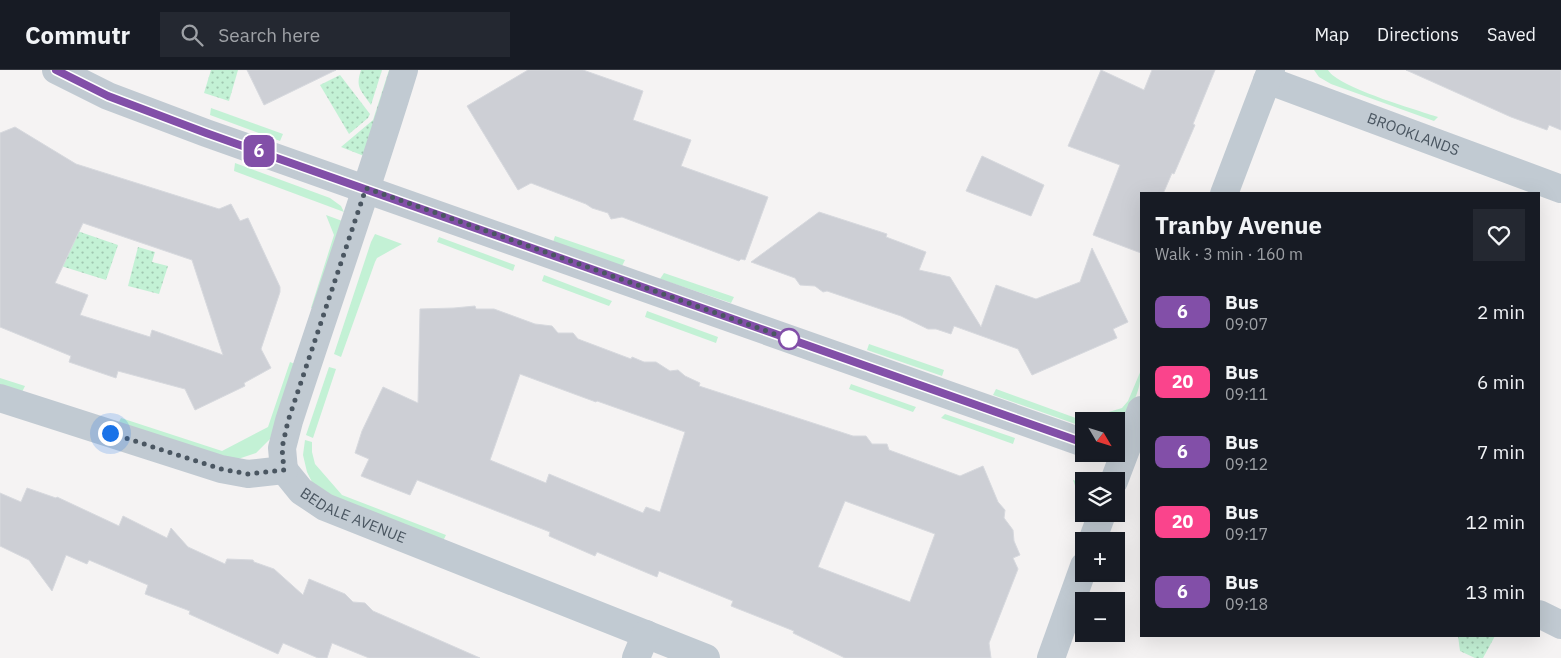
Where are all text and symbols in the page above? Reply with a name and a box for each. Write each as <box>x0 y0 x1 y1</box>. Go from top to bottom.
search box <box>160 12 510 57</box>
text: Commutr <box>25 19 130 51</box>
icon: search <box>178 21 206 49</box>
text: Search here <box>218 23 320 47</box>
text: Map <box>1314 23 1349 46</box>
text: Directions <box>1377 23 1459 46</box>
text: Saved <box>1487 23 1536 46</box>
street label: BROOKLANDS <box>1365 108 1462 160</box>
line badge: 6 <box>243 135 275 167</box>
text: 6 <box>254 139 264 162</box>
text: Tranby Avenue <box>1155 209 1322 241</box>
button: heart <box>1473 209 1525 261</box>
text: Walk · 3 min · 160 m <box>1155 244 1303 264</box>
text: Bus <box>1225 290 1259 314</box>
text: 6 <box>1177 300 1188 323</box>
text: 2 min <box>1477 300 1525 324</box>
text: 09:07 <box>1225 314 1268 334</box>
unlabelled marker <box>778 328 800 350</box>
text: Bus <box>1225 360 1259 384</box>
text: 20 <box>1172 370 1193 393</box>
text: 6 min <box>1477 370 1525 394</box>
text: 09:11 <box>1225 384 1268 404</box>
north arrow <box>1075 412 1125 462</box>
map controls <box>1075 412 1125 642</box>
your location <box>98 421 123 446</box>
text: Bus <box>1225 430 1259 454</box>
text: 6 <box>1177 440 1188 463</box>
text: 7 min <box>1477 440 1525 464</box>
text: 09:12 <box>1225 454 1268 474</box>
button: layers <box>1075 472 1125 522</box>
street label: BEDALE AVENUE <box>297 483 409 547</box>
text: Bus <box>1225 500 1259 524</box>
text: 20 <box>1172 510 1193 533</box>
text: 12 min <box>1466 510 1525 534</box>
text: 09:17 <box>1225 524 1268 544</box>
button: + <box>1075 532 1125 582</box>
text: Bus <box>1225 570 1259 594</box>
text: 6 <box>1177 580 1188 603</box>
text: 13 min <box>1466 580 1525 604</box>
button: − <box>1075 592 1125 642</box>
text: 09:18 <box>1225 594 1268 614</box>

